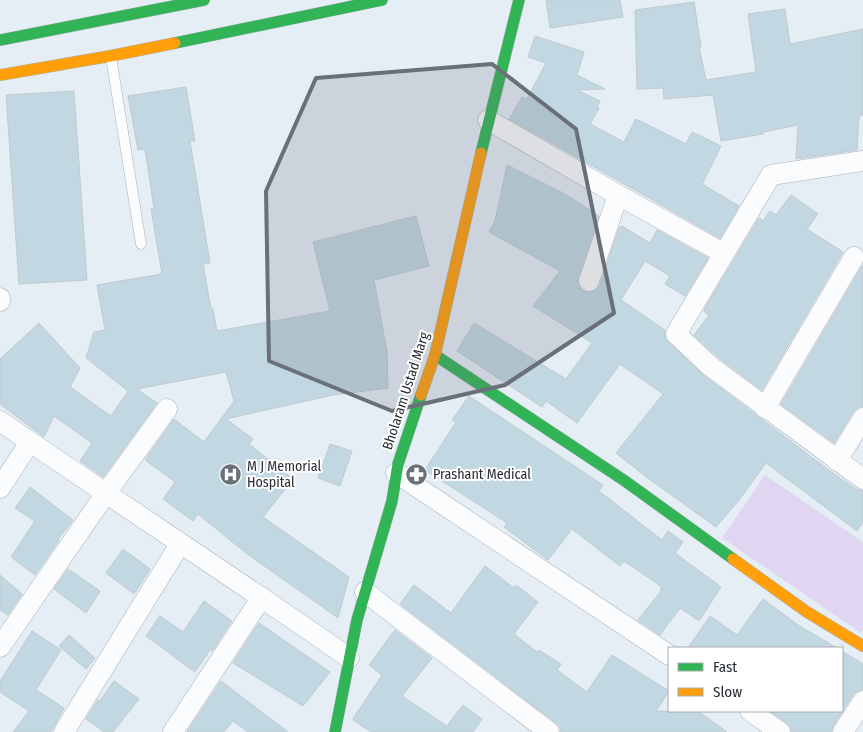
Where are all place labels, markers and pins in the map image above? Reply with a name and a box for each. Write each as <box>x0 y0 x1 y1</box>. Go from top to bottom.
place label: M J Memorial Hospital <box>247 458 321 491</box>
hospital icon: M J Memorial Hospital <box>219 462 243 486</box>
pharmacy icon: Prashant Medical <box>405 462 429 486</box>
place label: Prashant Medical <box>433 466 531 483</box>

